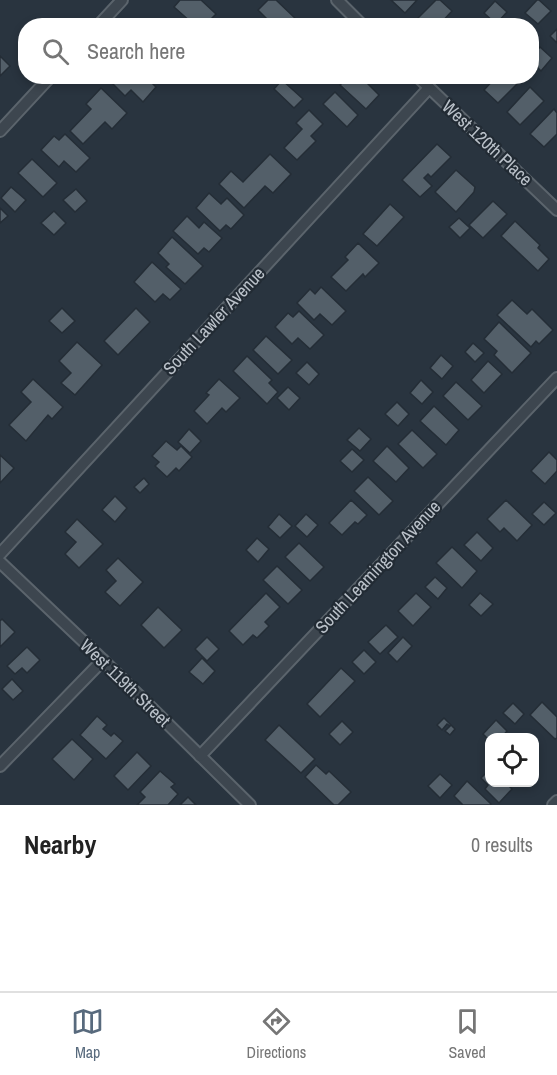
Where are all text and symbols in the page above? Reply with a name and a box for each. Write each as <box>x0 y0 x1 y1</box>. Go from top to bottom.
search box <box>18 18 539 84</box>
icon: search <box>39 35 72 68</box>
text: Search here <box>87 36 185 66</box>
street label: West 120th Place <box>437 94 538 191</box>
street label: South Lawler Avenue <box>157 261 270 380</box>
street label: South Leamington Avenue <box>309 495 446 639</box>
street label: West 119th Street <box>75 633 176 732</box>
map controls <box>485 733 539 787</box>
button: locate <box>485 733 539 787</box>
text: Nearby <box>24 827 96 862</box>
text: 0 results <box>471 831 533 858</box>
tab: Map <box>71 1005 104 1063</box>
tab: Directions <box>246 1005 306 1063</box>
tab: Saved <box>449 1005 486 1063</box>

